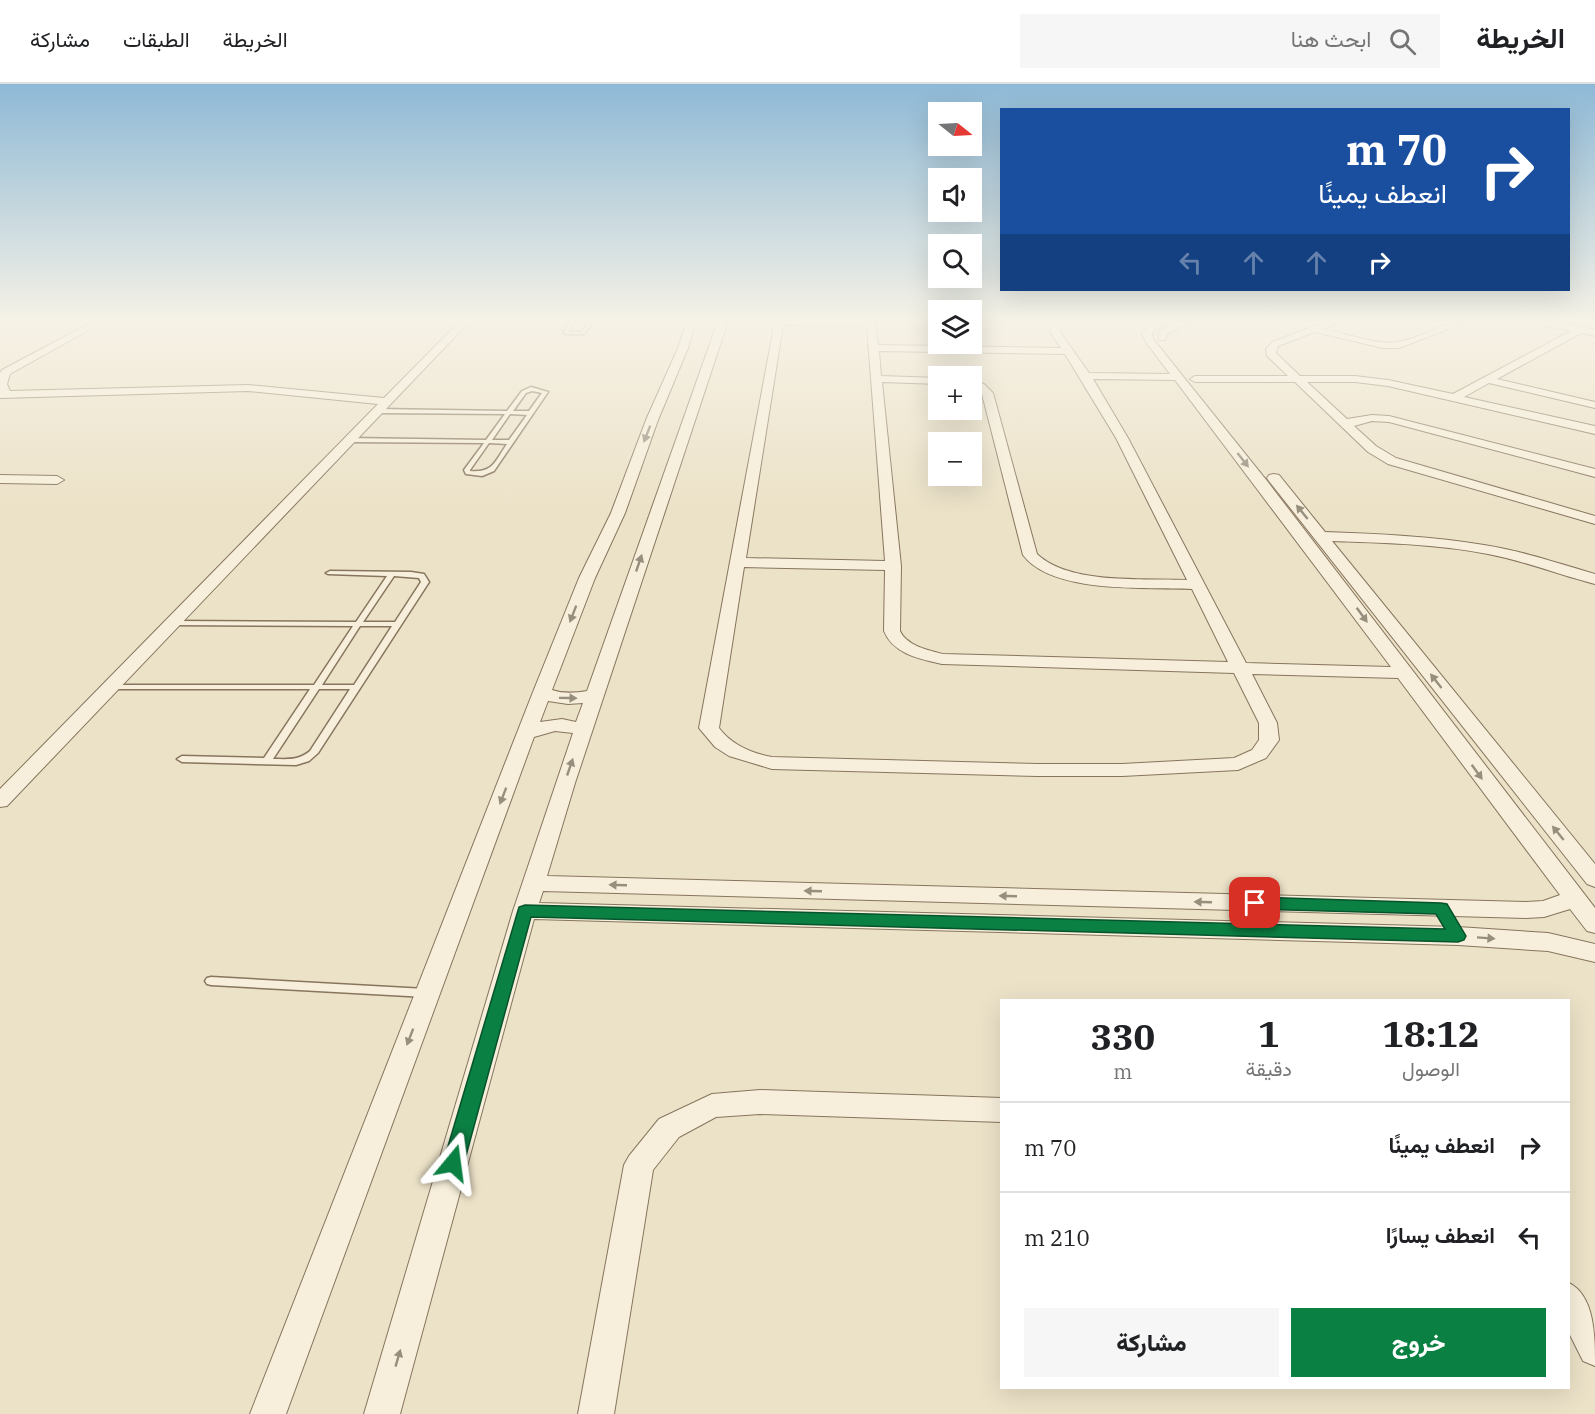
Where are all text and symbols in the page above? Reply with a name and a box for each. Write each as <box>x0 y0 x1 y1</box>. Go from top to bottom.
search box <box>1020 14 1440 68</box>
text: الخريطة <box>1476 19 1565 56</box>
text: ابحث هنا <box>1291 24 1371 53</box>
text: مشاركة <box>30 25 90 53</box>
text: الطبقات <box>123 25 190 53</box>
text: الخريطة <box>223 25 288 53</box>
icon: search <box>1386 25 1419 58</box>
north arrow <box>928 102 982 156</box>
map controls <box>928 102 982 486</box>
text: 70 m <box>1346 122 1447 177</box>
icon: right <box>1468 132 1546 210</box>
button: sound <box>928 168 982 222</box>
text: انعطف يمينًا <box>1318 175 1447 210</box>
button: search <box>928 234 982 288</box>
icon: left <box>1174 246 1207 279</box>
icon: ahead <box>1237 246 1270 279</box>
icon: ahead <box>1300 246 1333 279</box>
icon: right <box>1363 246 1396 279</box>
button: layers <box>928 300 982 354</box>
button: + <box>928 366 982 420</box>
one-way arrow <box>642 425 651 443</box>
button: − <box>928 432 982 486</box>
one-way arrow <box>1237 452 1250 468</box>
one-way arrow <box>1295 504 1308 520</box>
one-way arrow <box>635 554 644 572</box>
one-way arrow <box>568 605 577 623</box>
one-way arrow <box>1355 607 1367 622</box>
one-way arrow <box>1430 673 1443 689</box>
one-way arrow <box>558 694 577 703</box>
one-way arrow <box>566 758 575 776</box>
one-way arrow <box>1471 764 1483 780</box>
one-way arrow <box>498 787 507 805</box>
one-way arrow <box>1553 826 1565 841</box>
pin <box>1229 877 1280 928</box>
one-way arrow <box>609 880 628 890</box>
one-way arrow <box>803 886 822 895</box>
icon: arrive <box>1238 886 1271 919</box>
one-way arrow <box>998 891 1017 901</box>
one-way arrow <box>1193 897 1212 906</box>
one-way arrow <box>1476 933 1495 942</box>
text: 1 <box>1258 1010 1280 1057</box>
text: 18:12 <box>1382 1010 1480 1057</box>
text: 330 <box>1090 1013 1155 1060</box>
one-way arrow <box>405 1028 414 1046</box>
text: دقيقة <box>1246 1055 1292 1082</box>
text: الوصول <box>1402 1055 1460 1082</box>
text: m <box>1113 1058 1132 1085</box>
text: انعطف يمينًا <box>1389 1130 1495 1159</box>
position arrow <box>421 1131 485 1195</box>
icon: right <box>1513 1131 1546 1164</box>
text: 70 m <box>1024 1133 1076 1162</box>
text: انعطف يسارًا <box>1386 1220 1495 1249</box>
icon: left <box>1513 1221 1546 1254</box>
text: 210 m <box>1024 1223 1090 1252</box>
button: مشاركة <box>1024 1308 1279 1377</box>
button: خروج <box>1291 1308 1546 1377</box>
one-way arrow <box>394 1349 403 1367</box>

